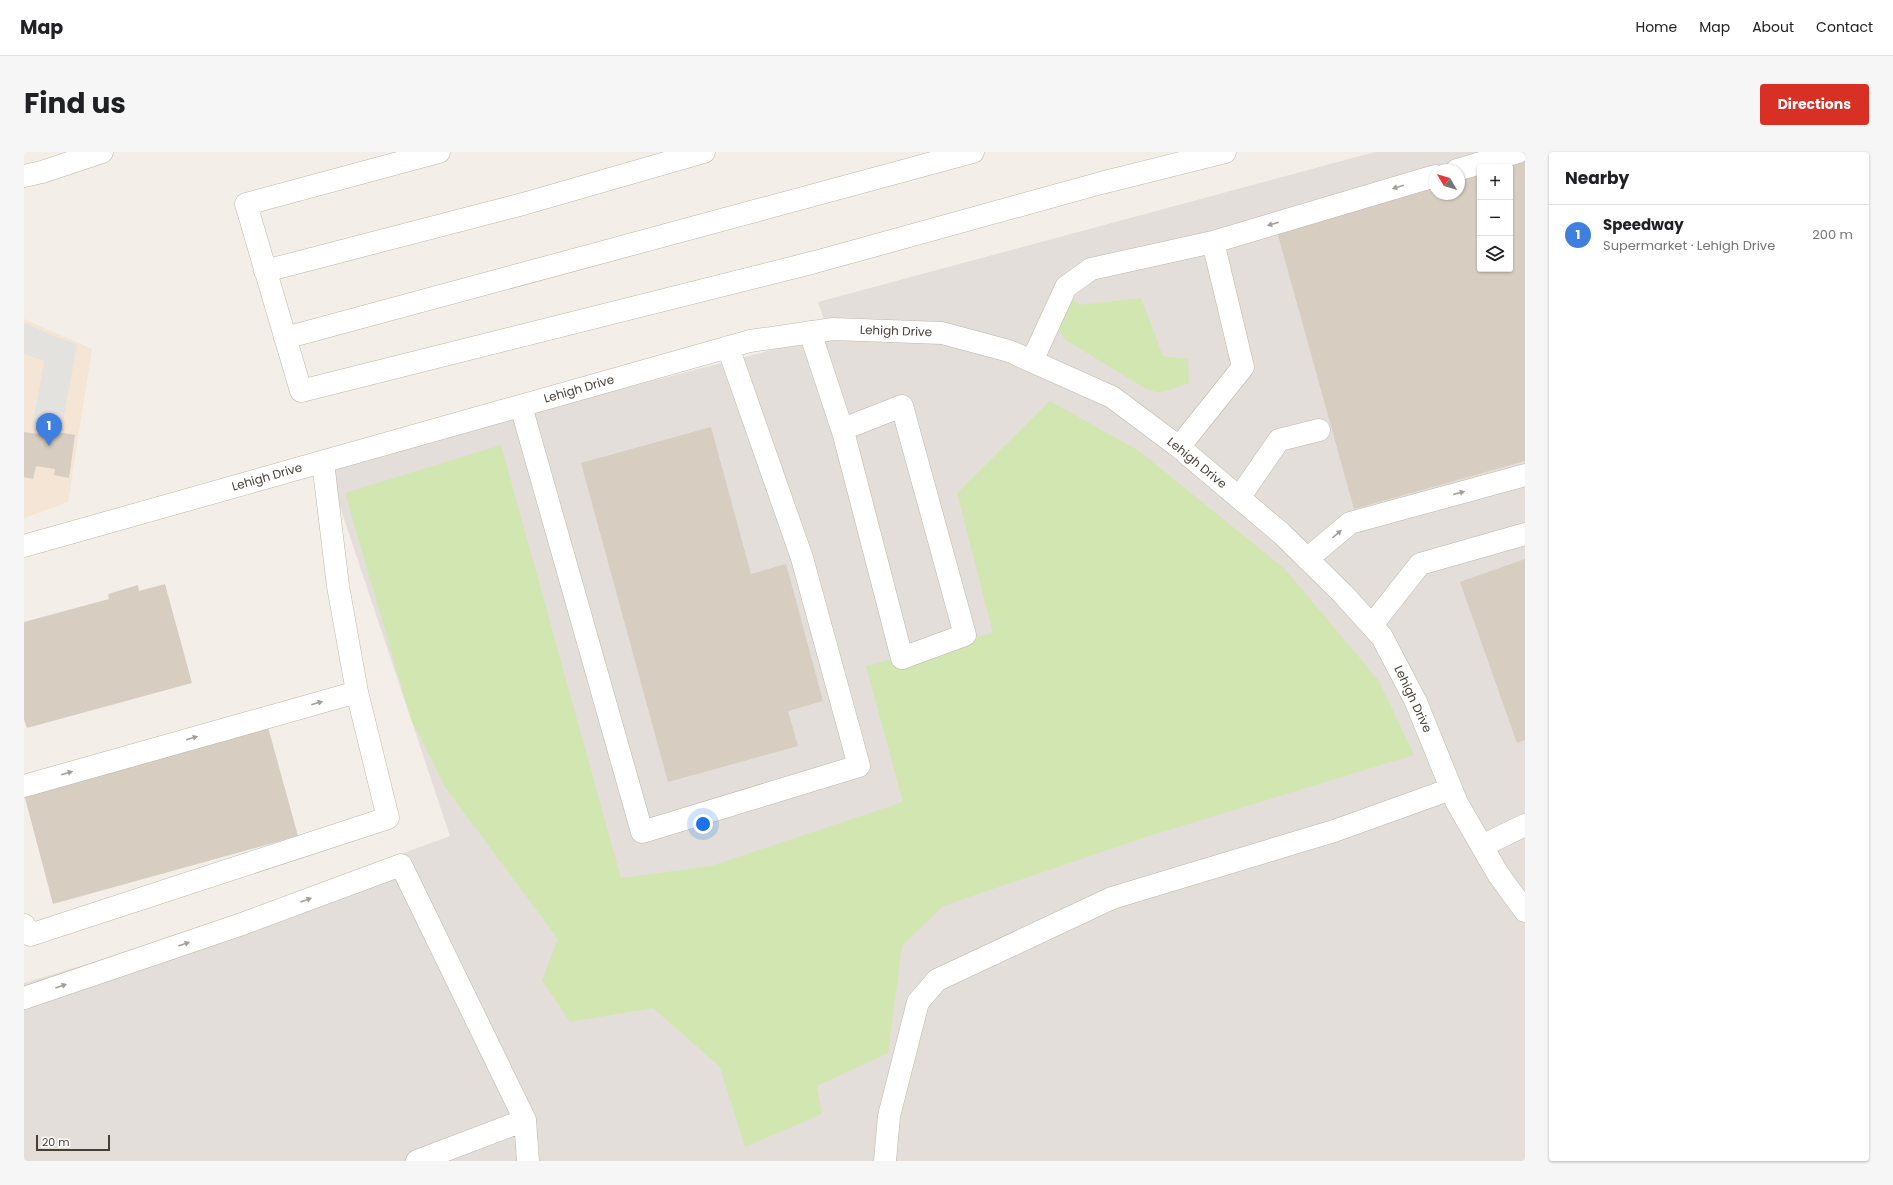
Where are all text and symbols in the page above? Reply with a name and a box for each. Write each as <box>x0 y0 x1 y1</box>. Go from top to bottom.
text: Map <box>20 14 63 41</box>
text: Home <box>1635 17 1677 37</box>
text: Map <box>1699 17 1730 37</box>
text: About <box>1752 17 1794 37</box>
text: Contact <box>1816 17 1873 37</box>
text: Find us <box>24 84 126 123</box>
button: Directions <box>1760 84 1869 125</box>
north arrow <box>1429 164 1465 200</box>
map controls <box>1477 164 1513 272</box>
button: + <box>1477 164 1513 200</box>
text: Nearby <box>1565 166 1629 190</box>
one-way arrow <box>1391 184 1403 190</box>
button: − <box>1477 200 1513 236</box>
text: Speedway <box>1603 214 1684 235</box>
one-way arrow <box>1267 221 1279 227</box>
text: 1 <box>1576 225 1580 244</box>
text: 200 m <box>1812 225 1853 244</box>
button: layers <box>1477 236 1513 272</box>
text: Supermarket · Lehigh Drive <box>1603 236 1775 255</box>
street label: Lehigh Drive <box>860 321 932 340</box>
street label: Lehigh Drive <box>542 370 616 407</box>
pin: 1 <box>36 413 62 446</box>
street label: Lehigh Drive <box>1164 433 1231 492</box>
street label: Lehigh Drive <box>230 458 304 495</box>
one-way arrow <box>1453 490 1465 496</box>
one-way arrow <box>1332 530 1343 539</box>
street label: Lehigh Drive <box>1390 662 1436 735</box>
one-way arrow <box>311 700 323 706</box>
one-way arrow <box>186 735 198 741</box>
one-way arrow <box>61 770 73 776</box>
your location <box>693 814 713 834</box>
one-way arrow <box>301 897 313 903</box>
one-way arrow <box>178 941 190 947</box>
one-way arrow <box>55 982 67 988</box>
scale bar <box>36 1133 110 1152</box>
text: 20 m <box>42 1134 70 1150</box>

